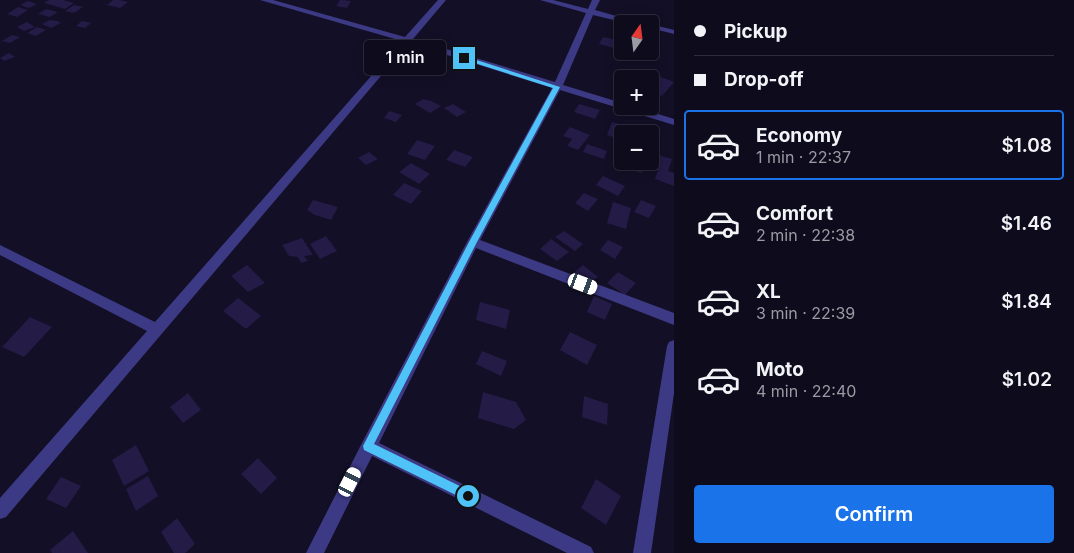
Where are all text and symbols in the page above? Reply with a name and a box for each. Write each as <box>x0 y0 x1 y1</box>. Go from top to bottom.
north arrow <box>614 15 659 60</box>
map controls <box>614 15 659 170</box>
text: Pickup <box>724 20 787 43</box>
callout: 1 min <box>364 40 446 76</box>
text: 1 min <box>385 47 425 67</box>
route end <box>453 47 475 69</box>
text: Drop-off <box>724 68 804 91</box>
button: + <box>614 70 659 115</box>
icon: car <box>696 123 741 168</box>
text: Economy <box>756 124 842 147</box>
button: − <box>614 125 659 170</box>
text: $1.08 <box>1001 134 1052 157</box>
text: 1 min · 22:37 <box>756 147 851 167</box>
icon: car <box>696 201 741 246</box>
text: Comfort <box>756 202 833 225</box>
text: $1.46 <box>1001 212 1052 235</box>
text: 2 min · 22:38 <box>756 225 855 245</box>
car <box>566 272 599 296</box>
icon: car <box>696 279 741 324</box>
text: XL <box>756 280 781 303</box>
text: $1.84 <box>1001 290 1052 313</box>
text: 3 min · 22:39 <box>756 303 855 323</box>
icon: car <box>696 357 741 402</box>
text: Moto <box>756 358 804 381</box>
text: $1.02 <box>1002 368 1052 391</box>
text: 4 min · 22:40 <box>756 381 856 401</box>
car <box>336 465 363 499</box>
route start <box>457 485 479 507</box>
button: Confirm <box>694 485 1054 543</box>

